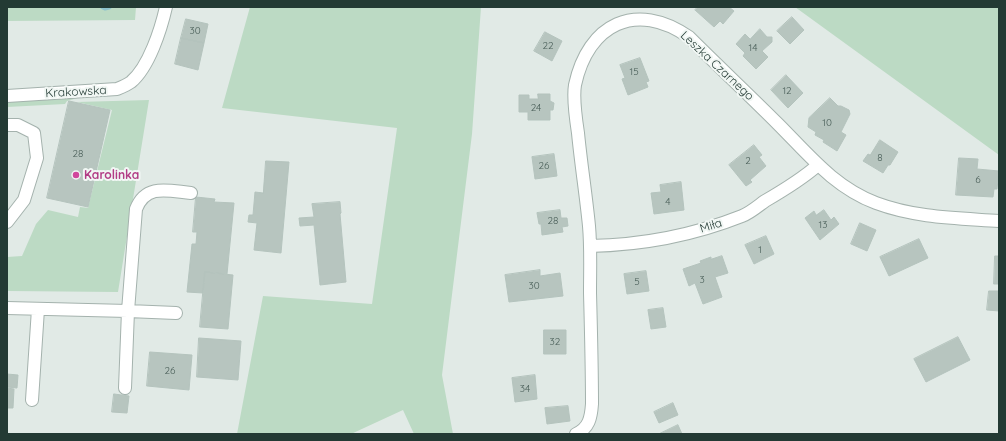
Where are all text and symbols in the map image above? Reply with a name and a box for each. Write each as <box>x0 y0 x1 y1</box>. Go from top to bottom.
house number: 30 <box>189 25 201 37</box>
street label: Leszka Czarnego <box>677 28 757 104</box>
house number: 22 <box>542 40 554 52</box>
house number: 14 <box>749 42 757 54</box>
house number: 15 <box>629 66 639 78</box>
street label: Krakowska <box>45 83 107 101</box>
house number: 12 <box>782 85 792 97</box>
house number: 24 <box>531 102 541 114</box>
house number: 10 <box>822 117 832 129</box>
house number: 28 <box>73 148 83 160</box>
house number: 8 <box>877 152 883 164</box>
house number: 2 <box>745 155 751 167</box>
house number: 26 <box>539 160 549 172</box>
place label: Karolinka <box>84 168 139 182</box>
marker: Karolinka <box>71 170 81 180</box>
house number: 6 <box>975 174 981 186</box>
house number: 4 <box>665 196 671 208</box>
house number: 28 <box>548 215 558 227</box>
street label: Miła <box>698 216 724 236</box>
house number: 13 <box>819 219 827 231</box>
house number: 1 <box>758 244 762 256</box>
house number: 3 <box>699 274 705 286</box>
house number: 5 <box>634 276 640 288</box>
house number: 30 <box>528 280 540 292</box>
house number: 32 <box>550 336 560 348</box>
house number: 26 <box>165 365 175 377</box>
house number: 34 <box>520 383 530 395</box>

